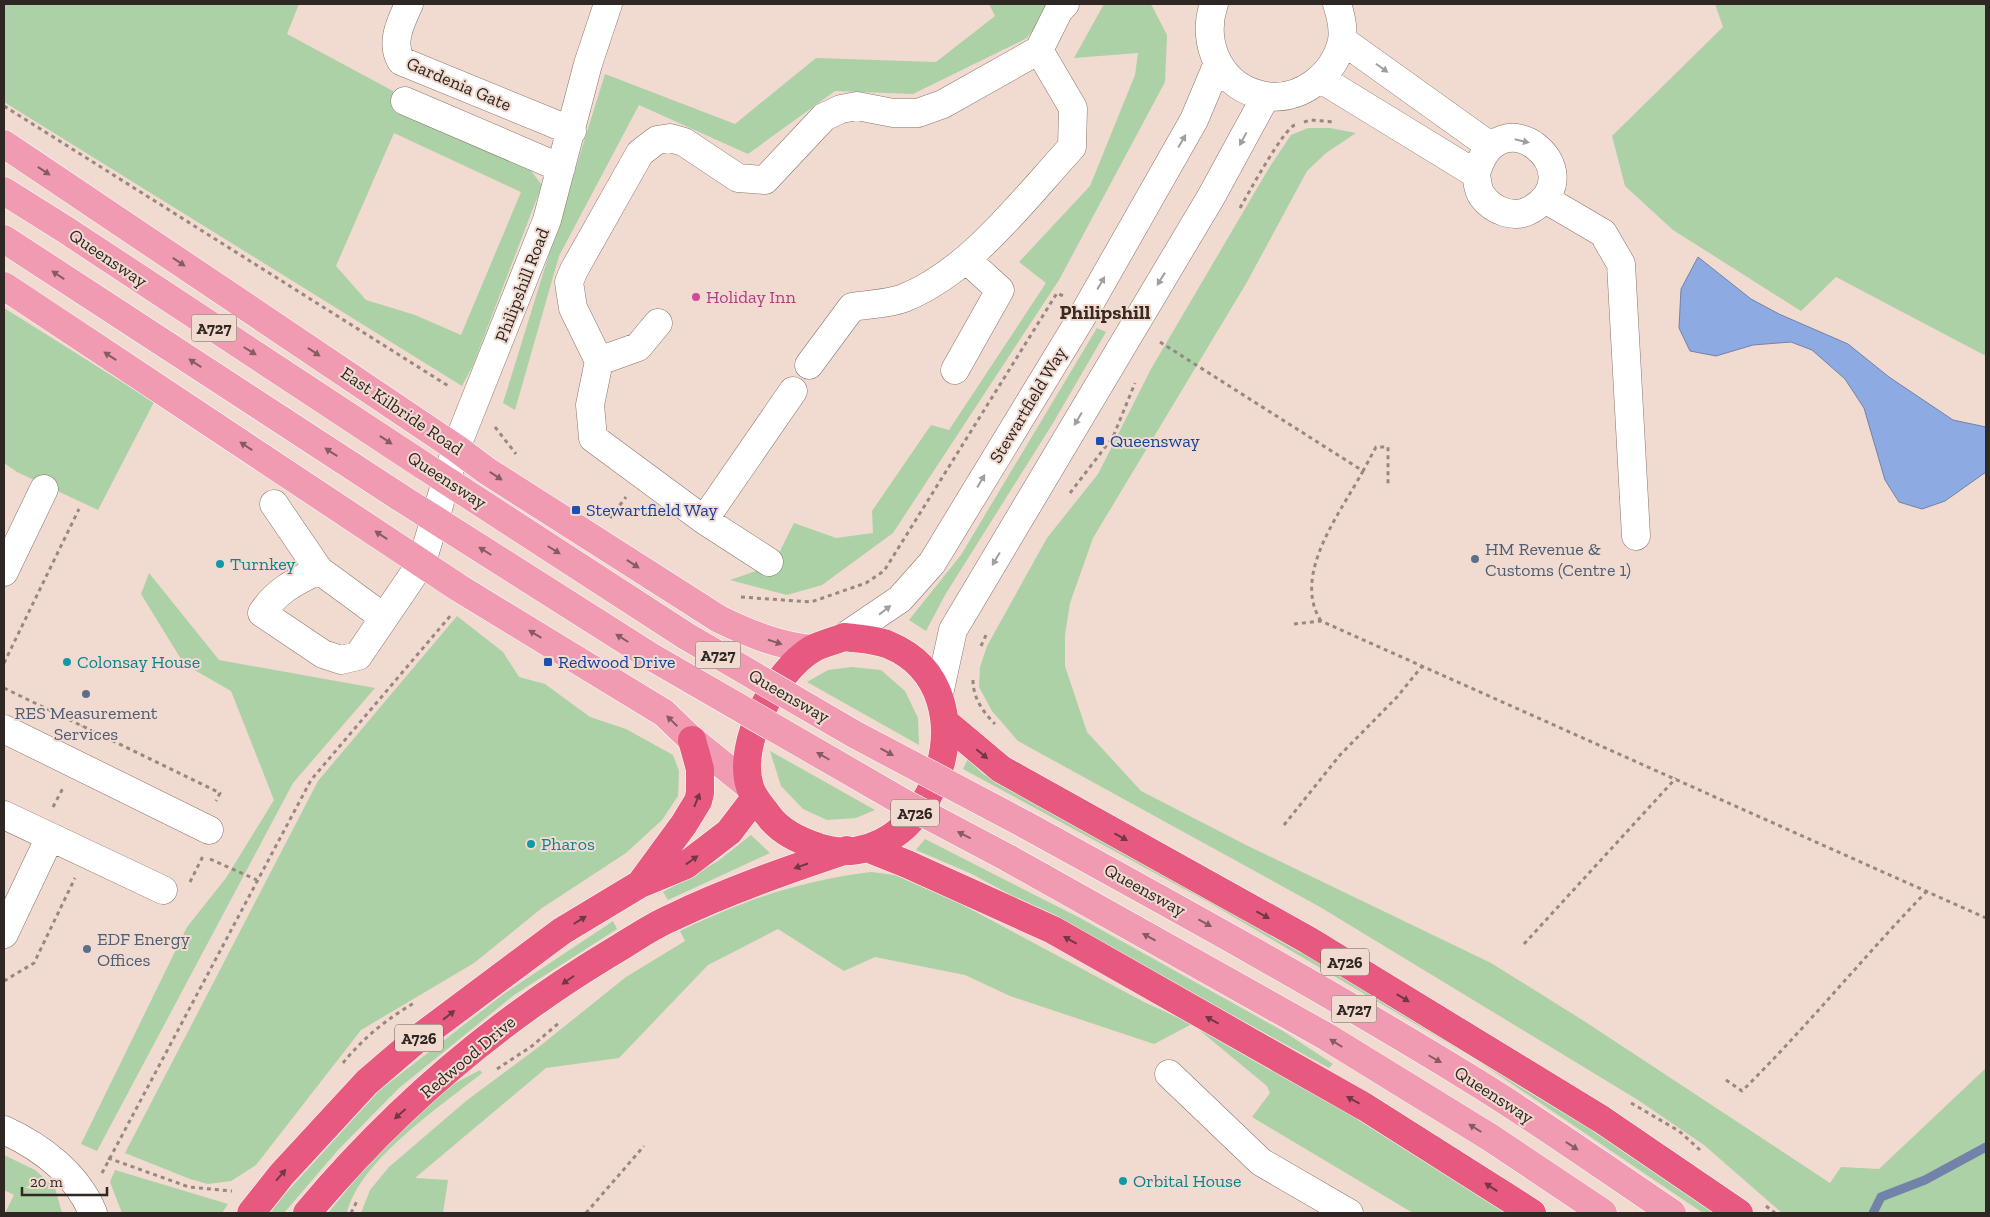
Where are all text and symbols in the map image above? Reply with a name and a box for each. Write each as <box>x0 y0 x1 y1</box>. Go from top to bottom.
street label: Gardenia Gate <box>403 52 515 116</box>
one-way arrow <box>1375 63 1389 73</box>
one-way arrow <box>1239 132 1247 146</box>
one-way arrow <box>1177 135 1186 148</box>
one-way arrow <box>1515 137 1531 145</box>
one-way arrow <box>38 167 51 176</box>
street label: Queensway <box>65 224 152 293</box>
street label: Philipshill Road <box>490 225 554 345</box>
one-way arrow <box>173 257 186 267</box>
one-way arrow <box>52 270 65 279</box>
one-way arrow <box>1157 273 1166 286</box>
one-way arrow <box>1097 276 1106 289</box>
place label: Holiday Inn <box>706 286 796 308</box>
marker: Holiday Inn <box>690 291 702 303</box>
district label: Philipshill <box>1060 300 1151 324</box>
road number: A727 <box>192 314 236 342</box>
street label: Stewartfield Way <box>985 342 1072 467</box>
one-way arrow <box>244 347 257 356</box>
one-way arrow <box>308 347 321 357</box>
one-way arrow <box>103 351 117 361</box>
one-way arrow <box>188 358 202 368</box>
street label: East Kilbride Road <box>337 362 467 460</box>
one-way arrow <box>1074 413 1083 426</box>
place label: Queensway <box>1110 430 1201 452</box>
one-way arrow <box>379 435 393 445</box>
marker: Queensway <box>1094 435 1106 447</box>
one-way arrow <box>239 441 252 450</box>
street label: Queensway <box>403 446 491 514</box>
one-way arrow <box>324 447 337 457</box>
one-way arrow <box>489 472 503 481</box>
one-way arrow <box>976 475 986 488</box>
place label: Stewartfield Way <box>586 499 718 521</box>
marker: Stewartfield Way <box>570 504 582 516</box>
one-way arrow <box>375 530 388 540</box>
place label: HM Revenue & Customs (Centre 1) <box>1485 538 1631 581</box>
one-way arrow <box>547 545 560 554</box>
one-way arrow <box>478 547 491 556</box>
one-way arrow <box>991 552 1000 565</box>
place label: Turnkey <box>230 553 296 575</box>
marker: HM Revenue & Customs (Centre 1) <box>1469 553 1481 565</box>
marker: Turnkey <box>214 558 226 570</box>
one-way arrow <box>626 559 639 569</box>
one-way arrow <box>878 605 891 616</box>
one-way arrow <box>528 629 541 639</box>
one-way arrow <box>616 633 629 643</box>
one-way arrow <box>767 639 782 646</box>
road number: A727 <box>696 642 740 668</box>
place label: Colonsay House <box>77 651 200 673</box>
place label: Redwood Drive <box>558 651 676 673</box>
marker: Colonsay House <box>61 656 73 668</box>
marker: Redwood Drive <box>542 656 554 668</box>
street label: Queensway <box>745 664 834 728</box>
marker: RES Measurement Services <box>80 688 92 700</box>
place label: RES Measurement Services <box>15 702 158 745</box>
one-way arrow <box>666 715 678 727</box>
one-way arrow <box>880 748 894 756</box>
one-way arrow <box>975 748 988 759</box>
one-way arrow <box>815 752 830 760</box>
one-way arrow <box>693 792 701 807</box>
road number: A726 <box>891 800 939 826</box>
one-way arrow <box>957 831 972 839</box>
place label: Pharos <box>541 833 595 855</box>
one-way arrow <box>1113 833 1128 841</box>
marker: Pharos <box>525 838 537 850</box>
one-way arrow <box>685 855 699 865</box>
street label: Queensway <box>1100 859 1190 922</box>
one-way arrow <box>793 863 808 870</box>
one-way arrow <box>1256 911 1270 920</box>
one-way arrow <box>574 915 587 924</box>
one-way arrow <box>1197 919 1212 927</box>
place label: EDF Energy Offices <box>97 928 191 971</box>
one-way arrow <box>1142 933 1157 941</box>
one-way arrow <box>1064 936 1077 945</box>
marker: EDF Energy Offices <box>81 943 93 955</box>
road number: A726 <box>1321 949 1369 976</box>
one-way arrow <box>561 975 574 985</box>
one-way arrow <box>1396 993 1410 1003</box>
road number: A727 <box>1332 996 1376 1022</box>
one-way arrow <box>442 1009 455 1020</box>
street label: Redwood Drive <box>416 1011 520 1103</box>
one-way arrow <box>1204 1016 1219 1024</box>
road number: A726 <box>395 1024 443 1052</box>
one-way arrow <box>1330 1039 1343 1048</box>
one-way arrow <box>1429 1054 1442 1063</box>
street label: Queensway <box>1450 1061 1538 1129</box>
one-way arrow <box>1346 1096 1361 1104</box>
one-way arrow <box>394 1108 406 1120</box>
one-way arrow <box>1468 1124 1481 1133</box>
one-way arrow <box>1565 1141 1579 1151</box>
scale bar <box>22 1164 108 1196</box>
one-way arrow <box>276 1169 287 1182</box>
place label: Orbital House <box>1133 1170 1241 1192</box>
text: 20 m <box>30 1173 63 1191</box>
marker: Orbital House <box>1117 1175 1129 1187</box>
one-way arrow <box>1484 1182 1497 1192</box>

